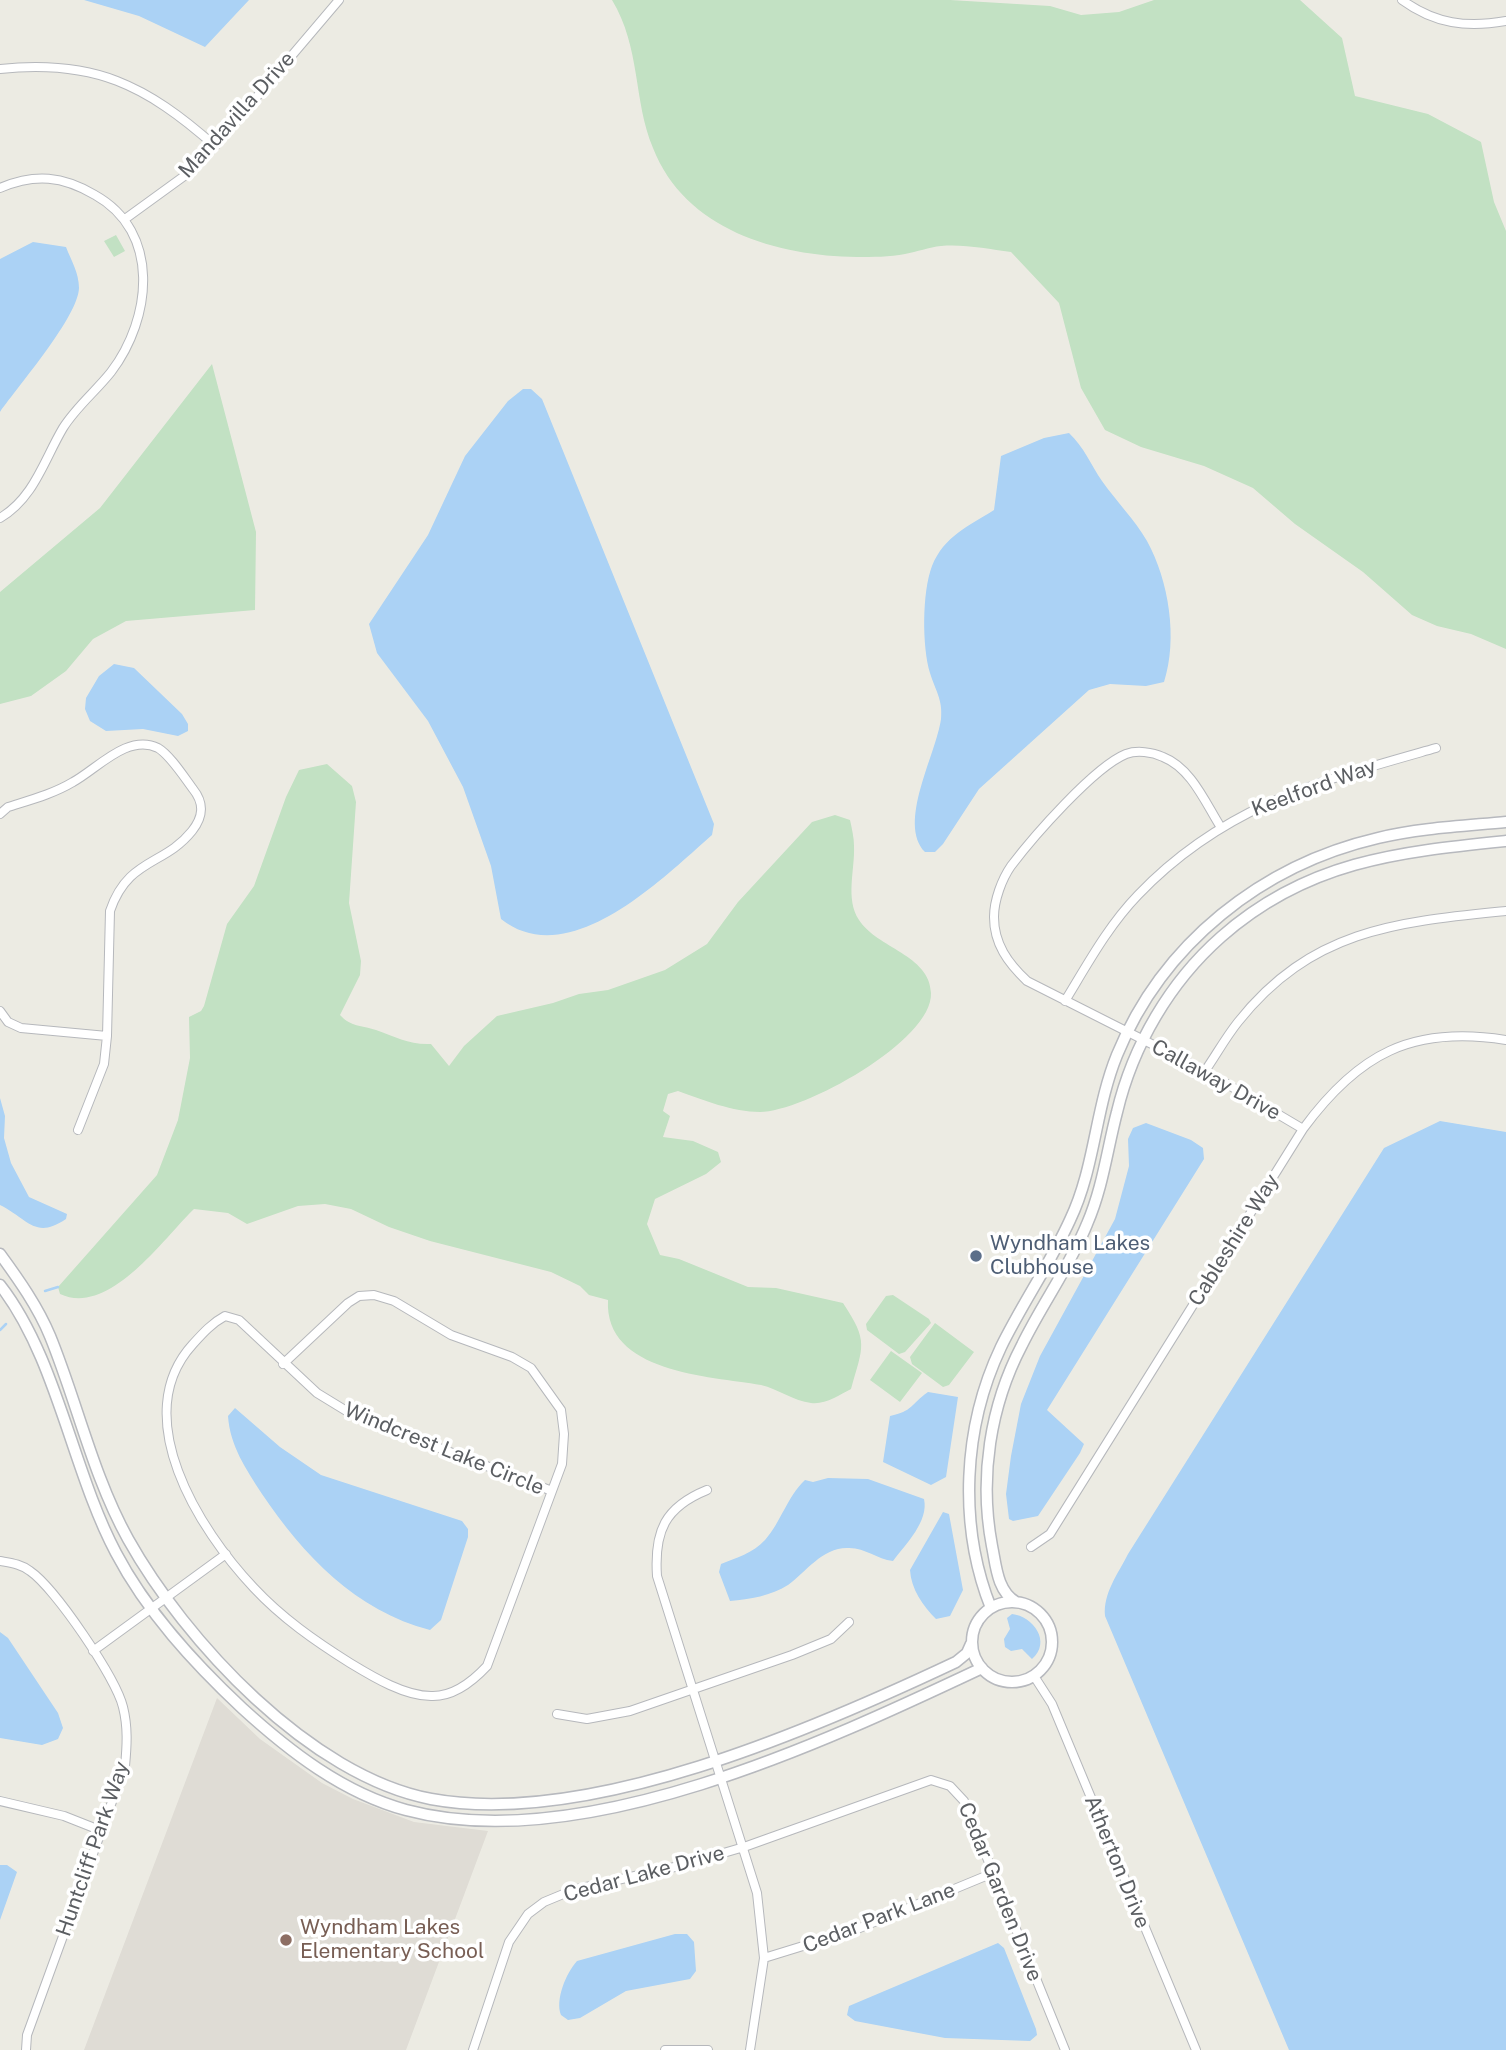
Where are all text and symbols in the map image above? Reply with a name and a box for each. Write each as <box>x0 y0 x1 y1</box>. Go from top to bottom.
street label: Mandavilla Drive <box>174 47 300 183</box>
street label: Keelford Way <box>1248 754 1380 822</box>
street label: Callaway Drive <box>1147 1034 1285 1126</box>
street label: Cableshire Way <box>1183 1169 1285 1311</box>
place label: Wyndham Lakes Clubhouse <box>990 1231 1150 1281</box>
marker: Wyndham Lakes Clubhouse <box>968 1248 984 1264</box>
street label: Windcrest Lake Circle <box>340 1397 548 1501</box>
street label: Huntcliff Park Way <box>51 1758 135 1940</box>
street label: Atherton Drive <box>1079 1792 1155 1932</box>
street label: Cedar Garden Drive <box>953 1799 1047 1985</box>
street label: Cedar Lake Drive <box>561 1840 727 1908</box>
street label: Cedar Park Lane <box>799 1877 959 1959</box>
place label: Wyndham Lakes Elementary School <box>300 1915 484 1965</box>
marker: Wyndham Lakes Elementary School <box>278 1932 294 1948</box>

